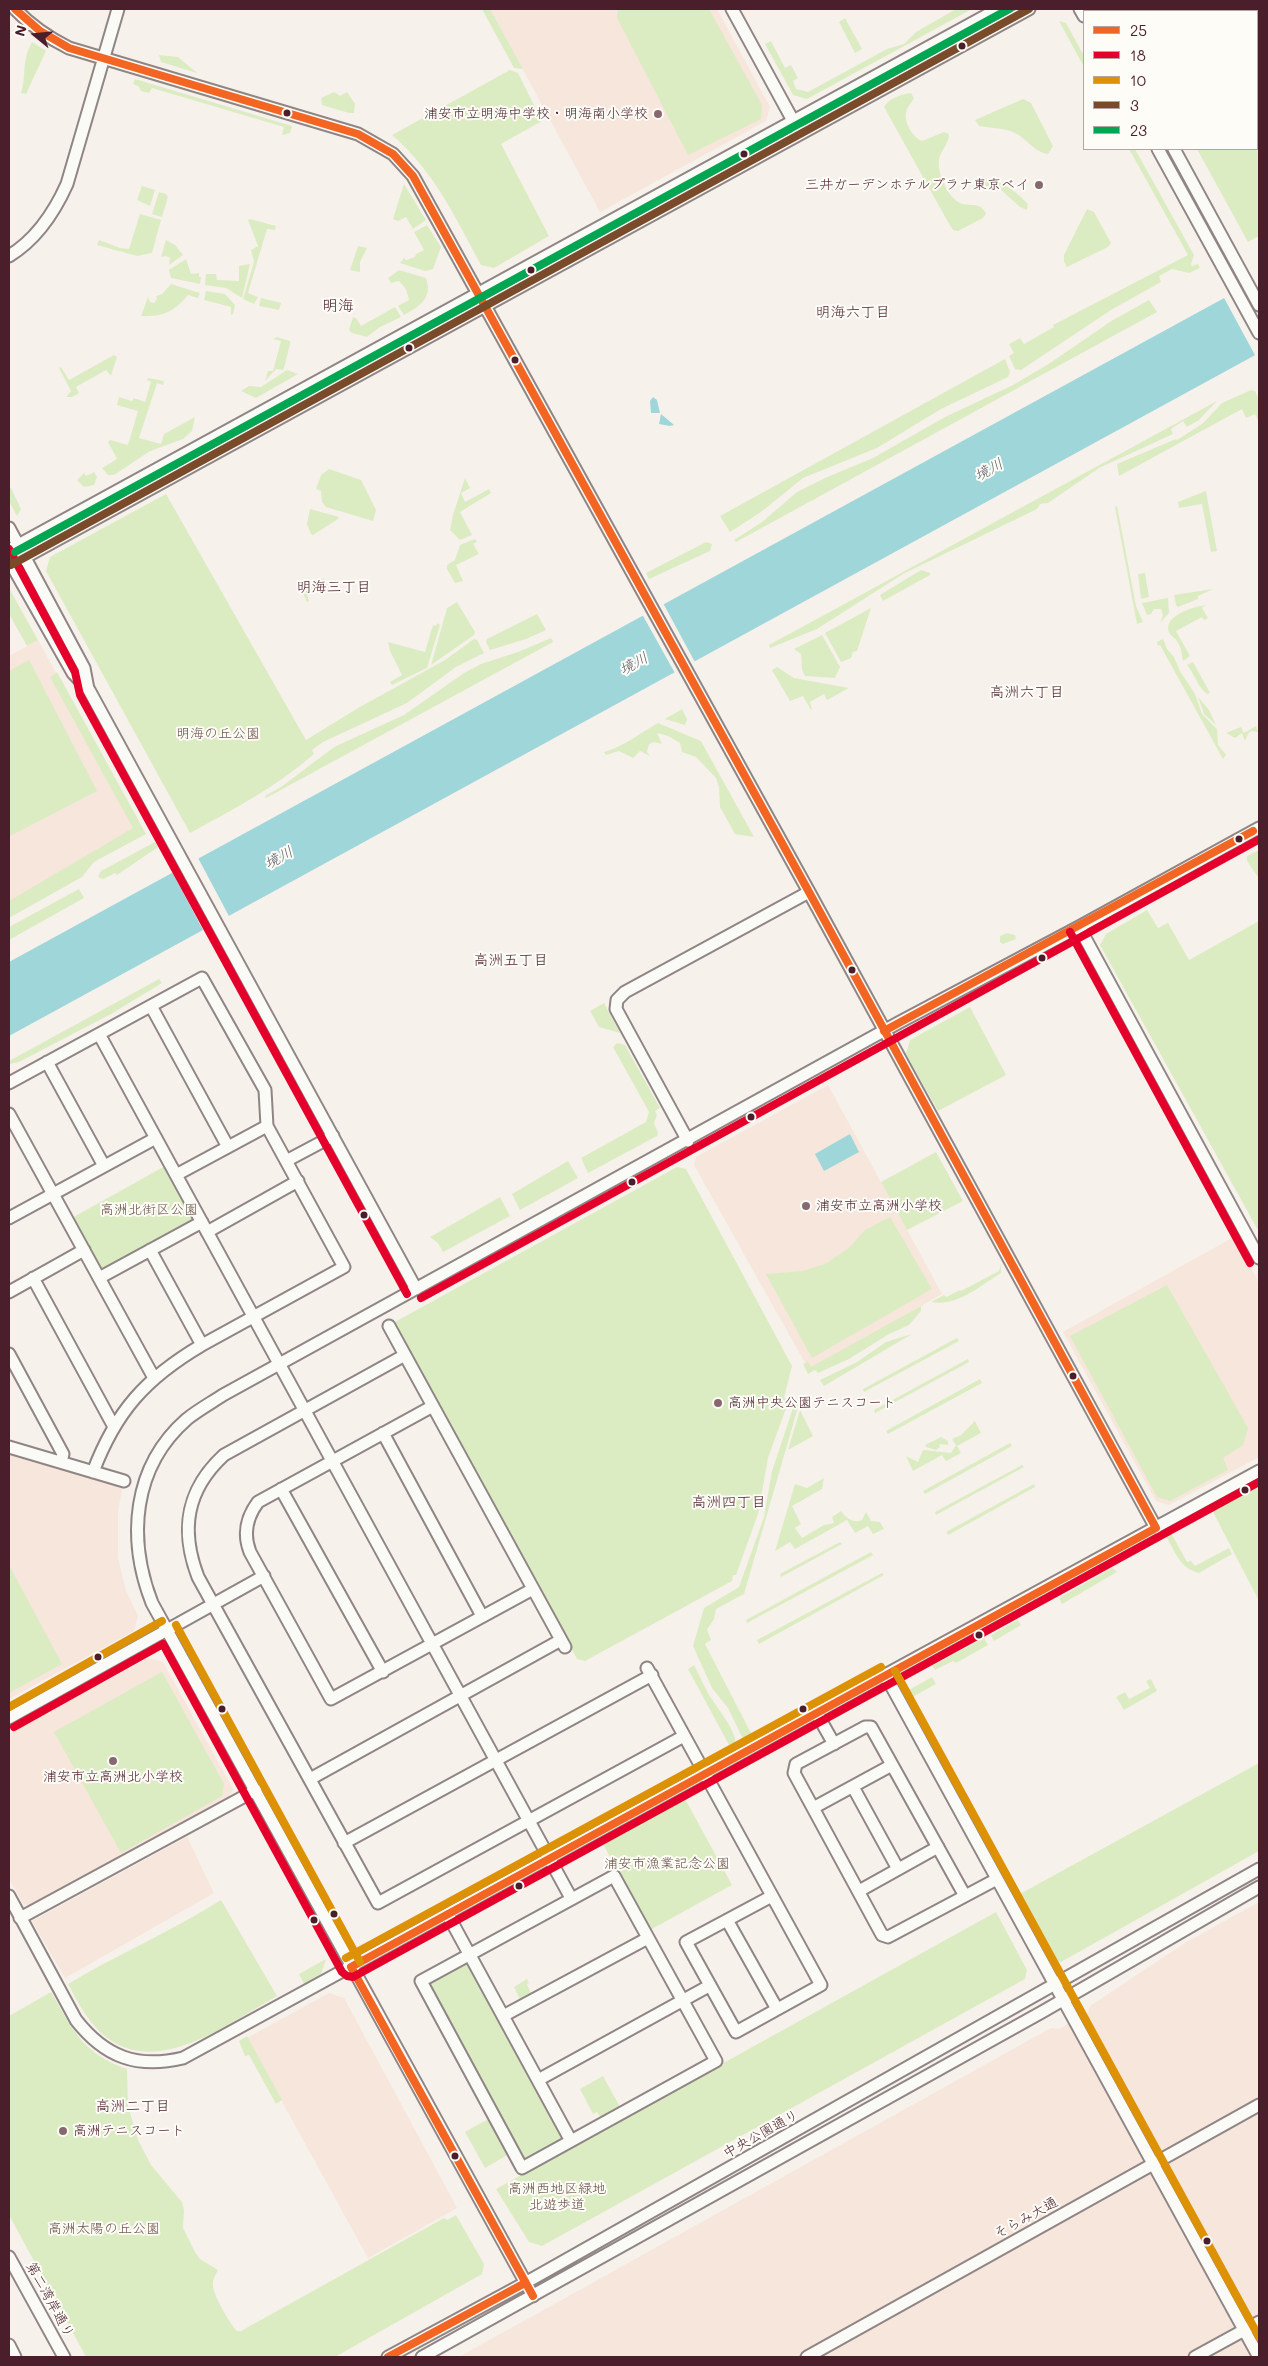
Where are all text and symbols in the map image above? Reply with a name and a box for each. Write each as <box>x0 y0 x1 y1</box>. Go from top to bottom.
north arrow <box>10 10 60 60</box>
legend <box>1083 10 1258 150</box>
text: 25 <box>1130 20 1147 40</box>
text: N <box>10 23 31 38</box>
unlabelled marker <box>957 41 967 51</box>
text: 18 <box>1130 45 1146 65</box>
text: 10 <box>1130 70 1146 90</box>
text: 3 <box>1130 95 1139 115</box>
place label: 浦安市立明海中学校・明海南小学校 <box>424 106 648 122</box>
unlabelled marker <box>282 108 292 118</box>
marker: 浦安市立明海中学校・明海南小学校 <box>652 108 664 120</box>
text: 23 <box>1130 120 1147 140</box>
unlabelled marker <box>739 149 749 159</box>
place label: 三井ガーデンホテルプラナ東京ベイ <box>805 177 1029 193</box>
marker: 三井ガーデンホテルプラナ東京ベイ <box>1033 179 1045 191</box>
unlabelled marker <box>526 265 536 275</box>
district label: 明海 <box>322 296 354 316</box>
district label: 明海六丁目 <box>816 303 890 321</box>
unlabelled marker <box>404 343 414 353</box>
unlabelled marker <box>510 355 520 365</box>
water label: 境川 <box>972 455 1006 485</box>
district label: 明海三丁目 <box>297 578 371 596</box>
water label: 境川 <box>617 649 651 679</box>
district label: 高洲六丁目 <box>990 683 1064 701</box>
park label: 明海の丘公園 <box>176 726 260 742</box>
unlabelled marker <box>1234 834 1244 844</box>
water label: 境川 <box>262 843 296 873</box>
district label: 高洲五丁目 <box>474 951 548 969</box>
unlabelled marker <box>1037 953 1047 963</box>
unlabelled marker <box>847 965 857 975</box>
unlabelled marker <box>746 1112 756 1122</box>
unlabelled marker <box>627 1177 637 1187</box>
place label: 浦安市立高洲小学校 <box>816 1198 942 1214</box>
marker: 浦安市立高洲小学校 <box>800 1200 812 1212</box>
park label: 高洲北街区公園 <box>100 1202 198 1218</box>
unlabelled marker <box>359 1210 369 1220</box>
unlabelled marker <box>1068 1371 1078 1381</box>
place label: 高洲中央公園テニスコート <box>728 1395 896 1411</box>
marker: 高洲中央公園テニスコート <box>712 1397 724 1409</box>
unlabelled marker <box>1240 1485 1250 1495</box>
district label: 高洲四丁目 <box>692 1493 766 1511</box>
unlabelled marker <box>974 1630 984 1640</box>
unlabelled marker <box>93 1652 103 1662</box>
unlabelled marker <box>217 1704 227 1714</box>
unlabelled marker <box>798 1704 808 1714</box>
marker: 浦安市立高洲北小学校 <box>107 1755 119 1767</box>
place label: 浦安市立高洲北小学校 <box>43 1769 183 1785</box>
park label: 浦安市漁業記念公園 <box>604 1856 730 1872</box>
unlabelled marker <box>514 1881 524 1891</box>
unlabelled marker <box>329 1909 339 1919</box>
unlabelled marker <box>309 1915 319 1925</box>
district label: 高洲二丁目 <box>96 2097 170 2115</box>
street label: 中央公園通り <box>720 2106 802 2162</box>
place label: 高洲テニスコート <box>73 2123 185 2139</box>
marker: 高洲テニスコート <box>57 2125 69 2137</box>
unlabelled marker <box>450 2151 460 2161</box>
park label: 高洲西地区緑地 北遊歩道 <box>508 2181 606 2214</box>
street label: そらみ大通 <box>991 2194 1061 2242</box>
park label: 高洲太陽の丘公園 <box>48 2221 160 2237</box>
unlabelled marker <box>1202 2236 1212 2246</box>
street label: 第二湾岸通り <box>22 2259 78 2341</box>

